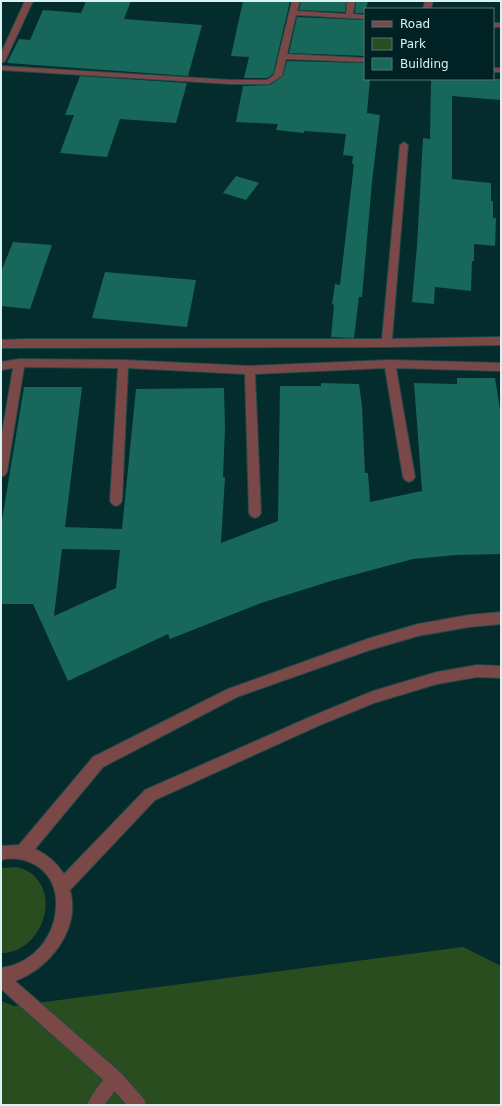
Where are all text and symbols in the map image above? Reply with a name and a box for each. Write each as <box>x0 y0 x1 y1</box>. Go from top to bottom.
legend <box>364 8 494 80</box>
text: Road <box>400 17 430 31</box>
text: Park <box>400 37 426 51</box>
text: Building <box>400 57 449 71</box>

